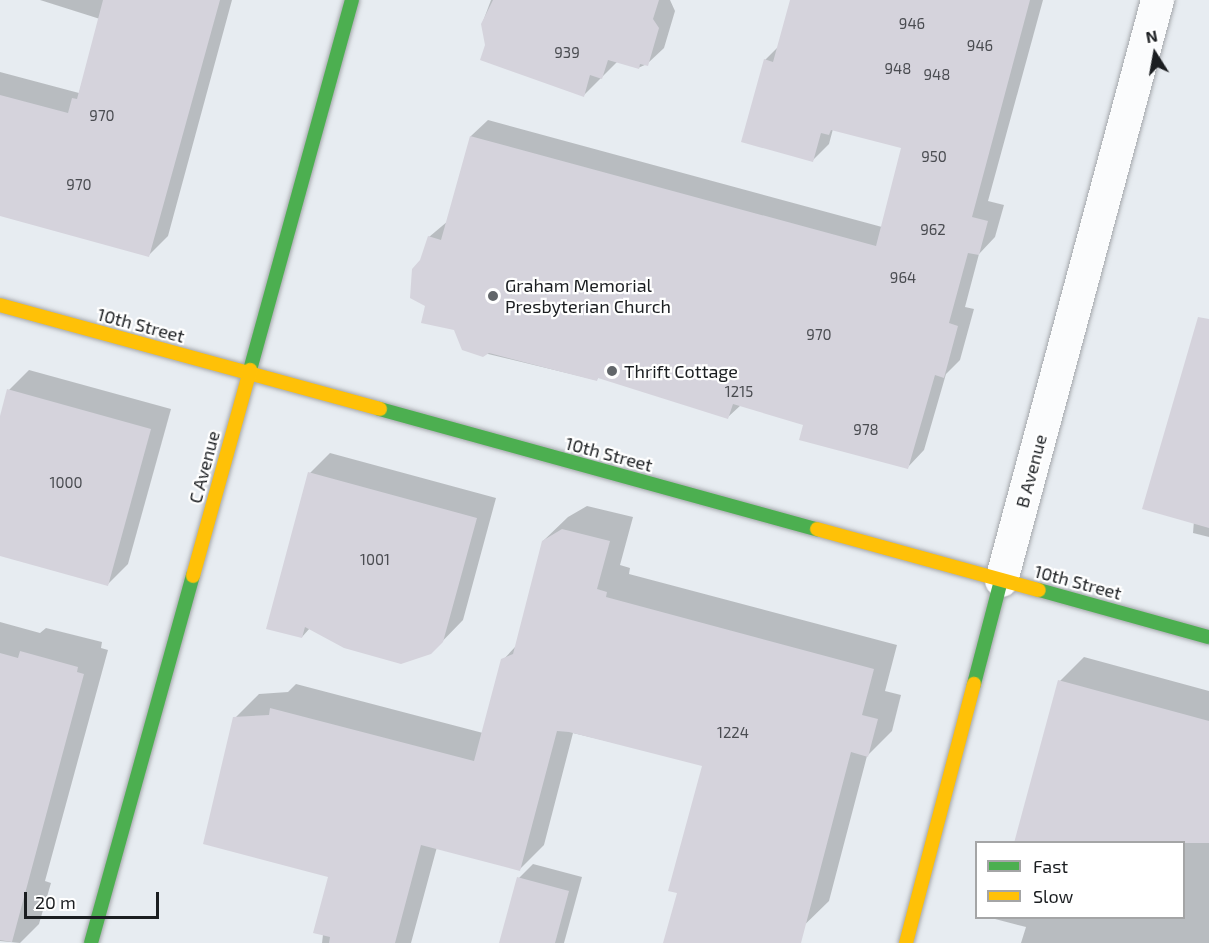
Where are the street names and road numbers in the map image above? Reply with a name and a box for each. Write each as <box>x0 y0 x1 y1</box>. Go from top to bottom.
street label: 10th Street <box>95 303 187 347</box>
street label: C Avenue <box>184 428 224 506</box>
street label: 10th Street <box>563 432 655 476</box>
street label: B Avenue <box>1011 432 1051 510</box>
street label: 10th Street <box>1032 560 1124 604</box>

